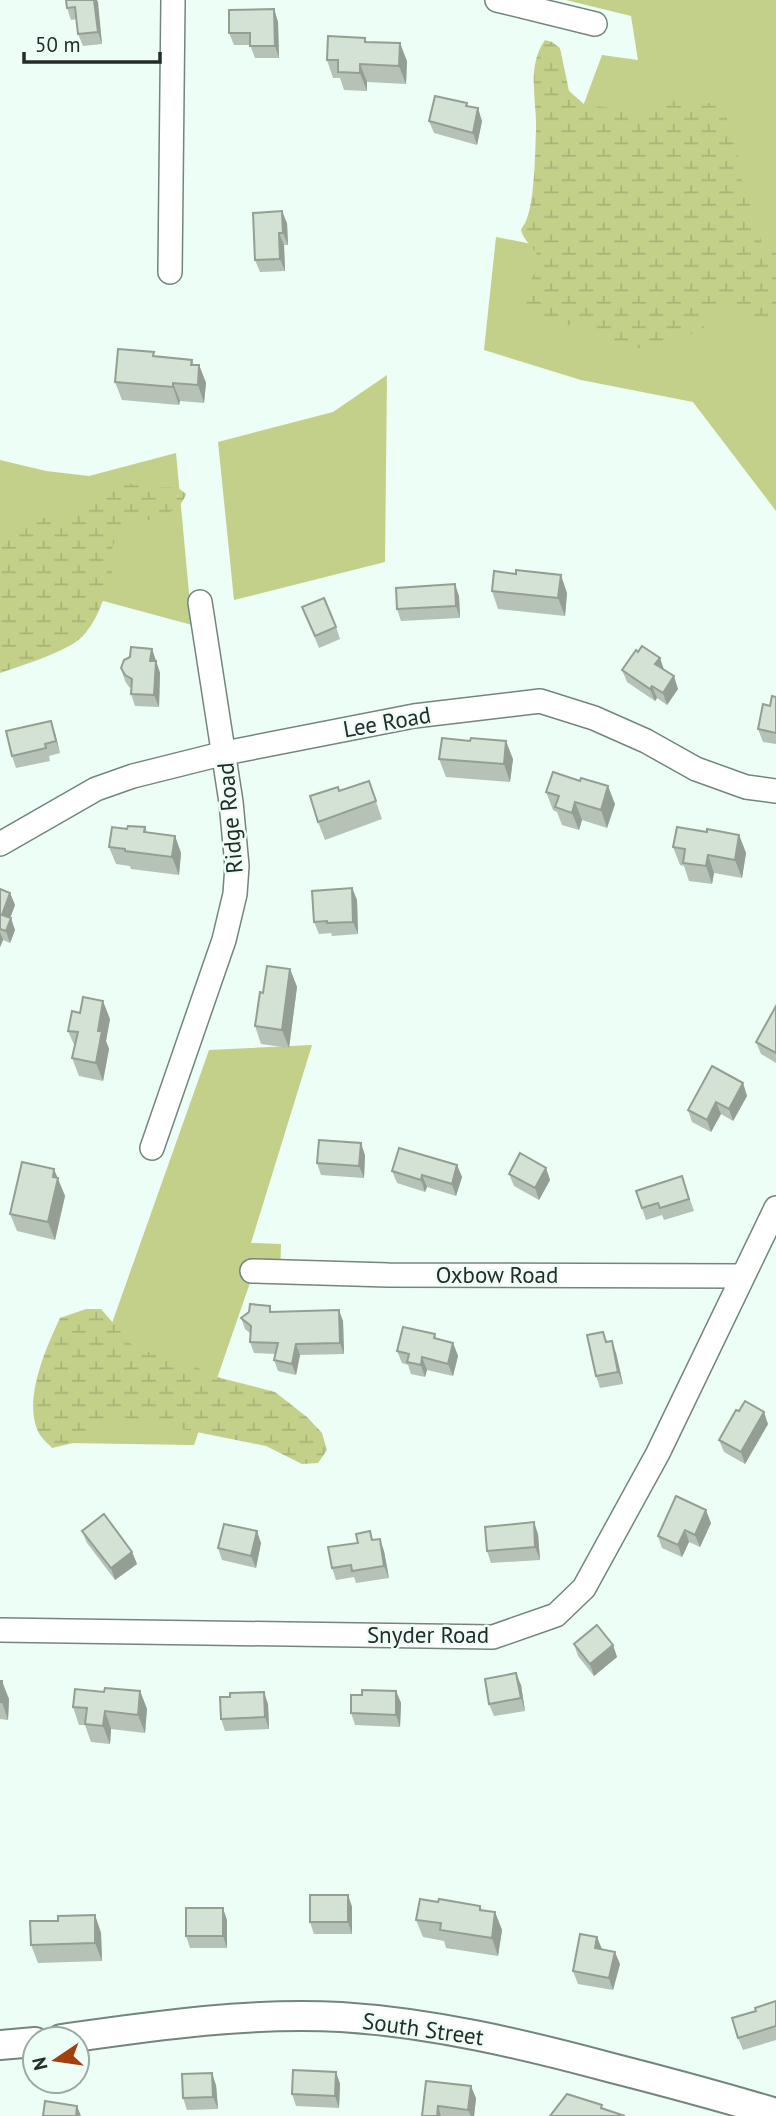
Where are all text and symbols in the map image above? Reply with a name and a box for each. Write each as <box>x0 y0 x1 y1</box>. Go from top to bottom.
scale bar <box>24 21 161 65</box>
text: 50 m <box>35 31 81 58</box>
street label: Lee Road <box>341 700 433 743</box>
street label: Ridge Road <box>210 761 249 875</box>
street label: Oxbow Road <box>436 1260 558 1289</box>
street label: Snyder Road <box>367 1620 489 1649</box>
street label: South Street <box>361 2006 486 2051</box>
north arrow <box>21 2025 91 2095</box>
text: N <box>26 2055 53 2073</box>

